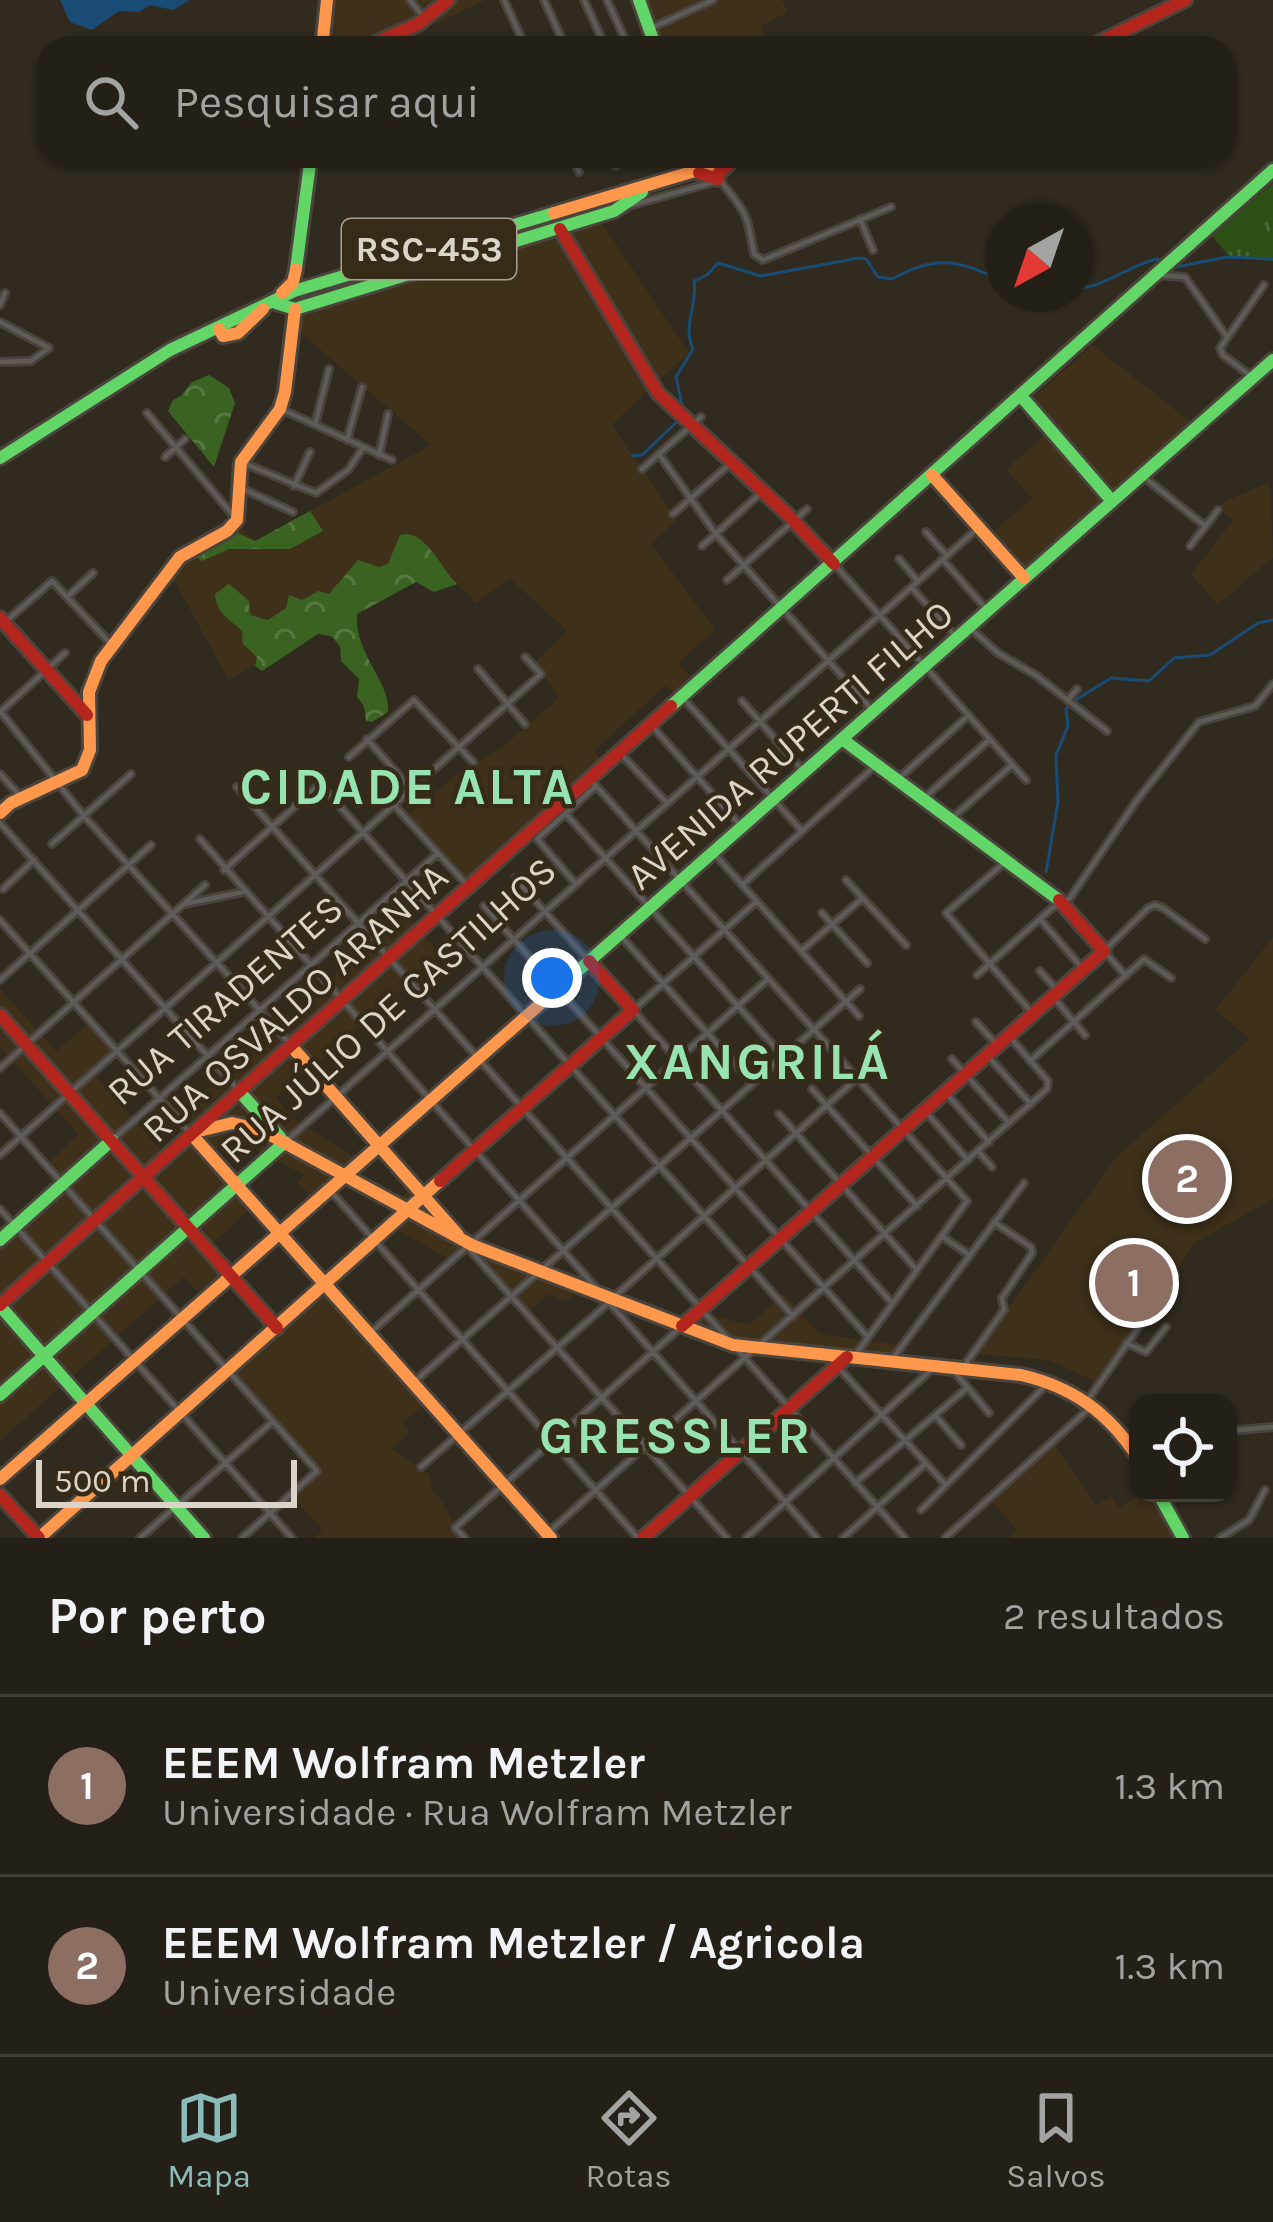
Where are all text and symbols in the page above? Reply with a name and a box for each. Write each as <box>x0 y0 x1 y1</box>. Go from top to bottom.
search box <box>36 36 1237 168</box>
icon: search <box>78 69 144 135</box>
text: Pesquisar aqui <box>174 76 480 128</box>
north arrow <box>985 204 1093 312</box>
road number: RSC-453 <box>342 219 516 279</box>
street label: AVENIDA RUPERTI FILHO <box>617 591 963 899</box>
district label: CIDADE ALTA <box>240 757 576 817</box>
street label: RUA JÚLIO DE CASTILHOS <box>211 847 565 1173</box>
street label: RUA OSVALDO ARANHA <box>133 854 457 1152</box>
street label: RUA TIRADENTES <box>98 885 352 1115</box>
your location <box>522 948 582 1008</box>
district label: XANGRILÁ <box>624 1029 892 1092</box>
pin: 2 <box>1148 1134 1226 1224</box>
pin: 1 <box>1095 1238 1173 1328</box>
map controls <box>1129 1394 1237 1502</box>
button: locate <box>1129 1394 1237 1502</box>
district label: GRESSLER <box>539 1406 813 1466</box>
scale bar <box>36 1454 297 1507</box>
text: 500 m <box>54 1462 151 1500</box>
text: Por perto <box>48 1586 267 1646</box>
text: 2 resultados <box>1003 1593 1225 1639</box>
text: EEEM Wolfram Metzler <box>162 1737 645 1789</box>
text: 1 <box>80 1763 94 1809</box>
text: 1.3 km <box>1114 1763 1225 1809</box>
text: Universidade · Rua Wolfram Metzler <box>162 1789 792 1835</box>
text: EEEM Wolfram Metzler / Agricola <box>162 1917 865 1969</box>
text: 2 <box>75 1943 99 1989</box>
text: 1.3 km <box>1114 1943 1225 1989</box>
text: Universidade <box>162 1969 396 2015</box>
tab: Mapa <box>167 2085 251 2195</box>
tab: Rotas <box>586 2085 672 2195</box>
tab: Salvos <box>1006 2085 1106 2195</box>

